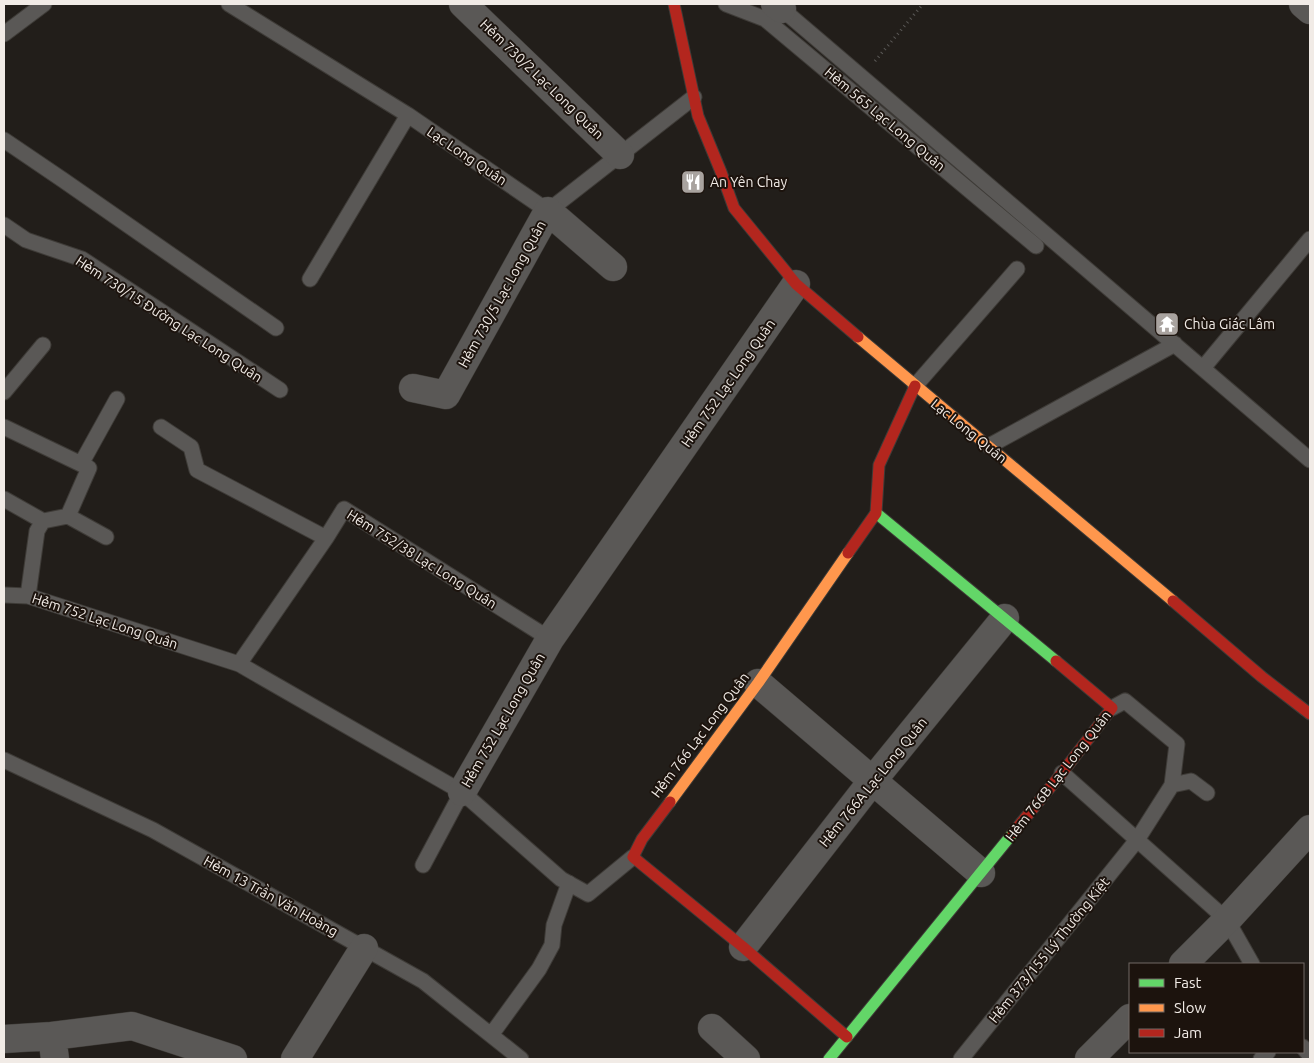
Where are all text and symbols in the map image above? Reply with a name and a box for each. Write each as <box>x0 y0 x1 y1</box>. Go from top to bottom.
street label: Hẻm 730/2 Lạc Long Quân <box>477 16 607 142</box>
street label: Hẻm 565 Lạc Long Quân <box>821 64 949 174</box>
street label: Lạc Long Quân <box>424 123 510 189</box>
restaurant icon: An Yên Chay <box>680 169 706 195</box>
place label: An Yên Chay <box>710 174 787 190</box>
street label: Hẻm 730/5 Lạc Long Quân <box>455 218 549 370</box>
street label: Hẻm 730/15 Đường Lạc Long Quân <box>73 253 265 385</box>
temple icon: Chùa Giác Lâm <box>1154 311 1180 337</box>
street label: Hẻm 752 Lạc Long Quân <box>678 316 778 450</box>
place label: Chùa Giác Lâm <box>1184 316 1275 332</box>
street label: Lạc Long Quân <box>928 396 1010 466</box>
street label: Hẻm 752/38 Lạc Long Quân <box>344 506 500 612</box>
street label: Hẻm 752 Lạc Long Quân <box>30 590 180 652</box>
street label: Hẻm 752 Lạc Long Quân <box>458 650 548 790</box>
street label: Hẻm 766 Lạc Long Quân <box>648 669 752 801</box>
street label: Hẻm 766B Lạc Long Quân <box>1002 708 1114 844</box>
street label: Hẻm 766A Lạc Long Quân <box>816 714 930 850</box>
street label: Hẻm 13 Trần Văn Hoàng <box>201 850 342 940</box>
street label: Hẻm 373/155 Lý Thường Kiệt <box>985 874 1113 1026</box>
legend <box>1129 963 1304 1053</box>
text: Fast <box>1174 974 1202 991</box>
text: Slow <box>1174 999 1207 1016</box>
text: Jam <box>1174 1024 1202 1041</box>

